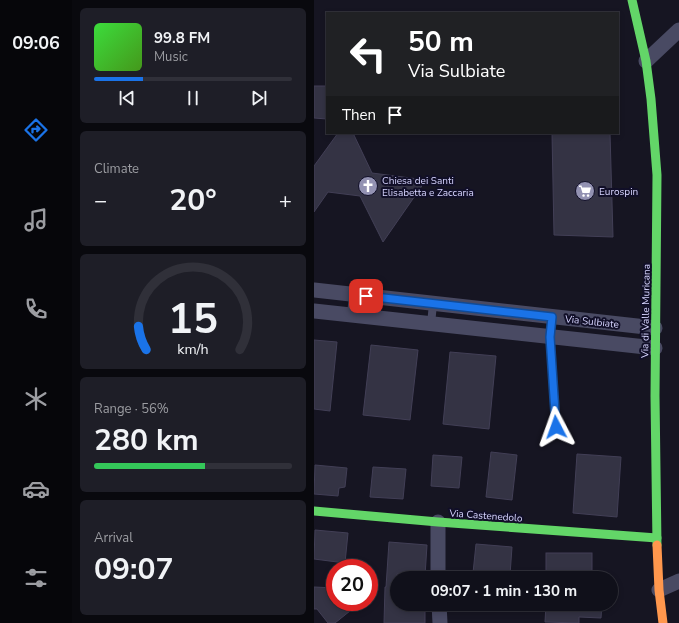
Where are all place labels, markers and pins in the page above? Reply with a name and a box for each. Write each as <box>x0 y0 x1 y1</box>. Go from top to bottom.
place label: Chiesa dei Santi Elisabetta e Zaccaria <box>382 174 474 200</box>
church icon: Chiesa dei Santi Elisabetta e Zaccaria <box>357 175 379 197</box>
supermarket icon: Eurospin <box>574 180 596 202</box>
place label: Eurospin <box>599 185 638 199</box>
pin <box>349 279 383 313</box>

